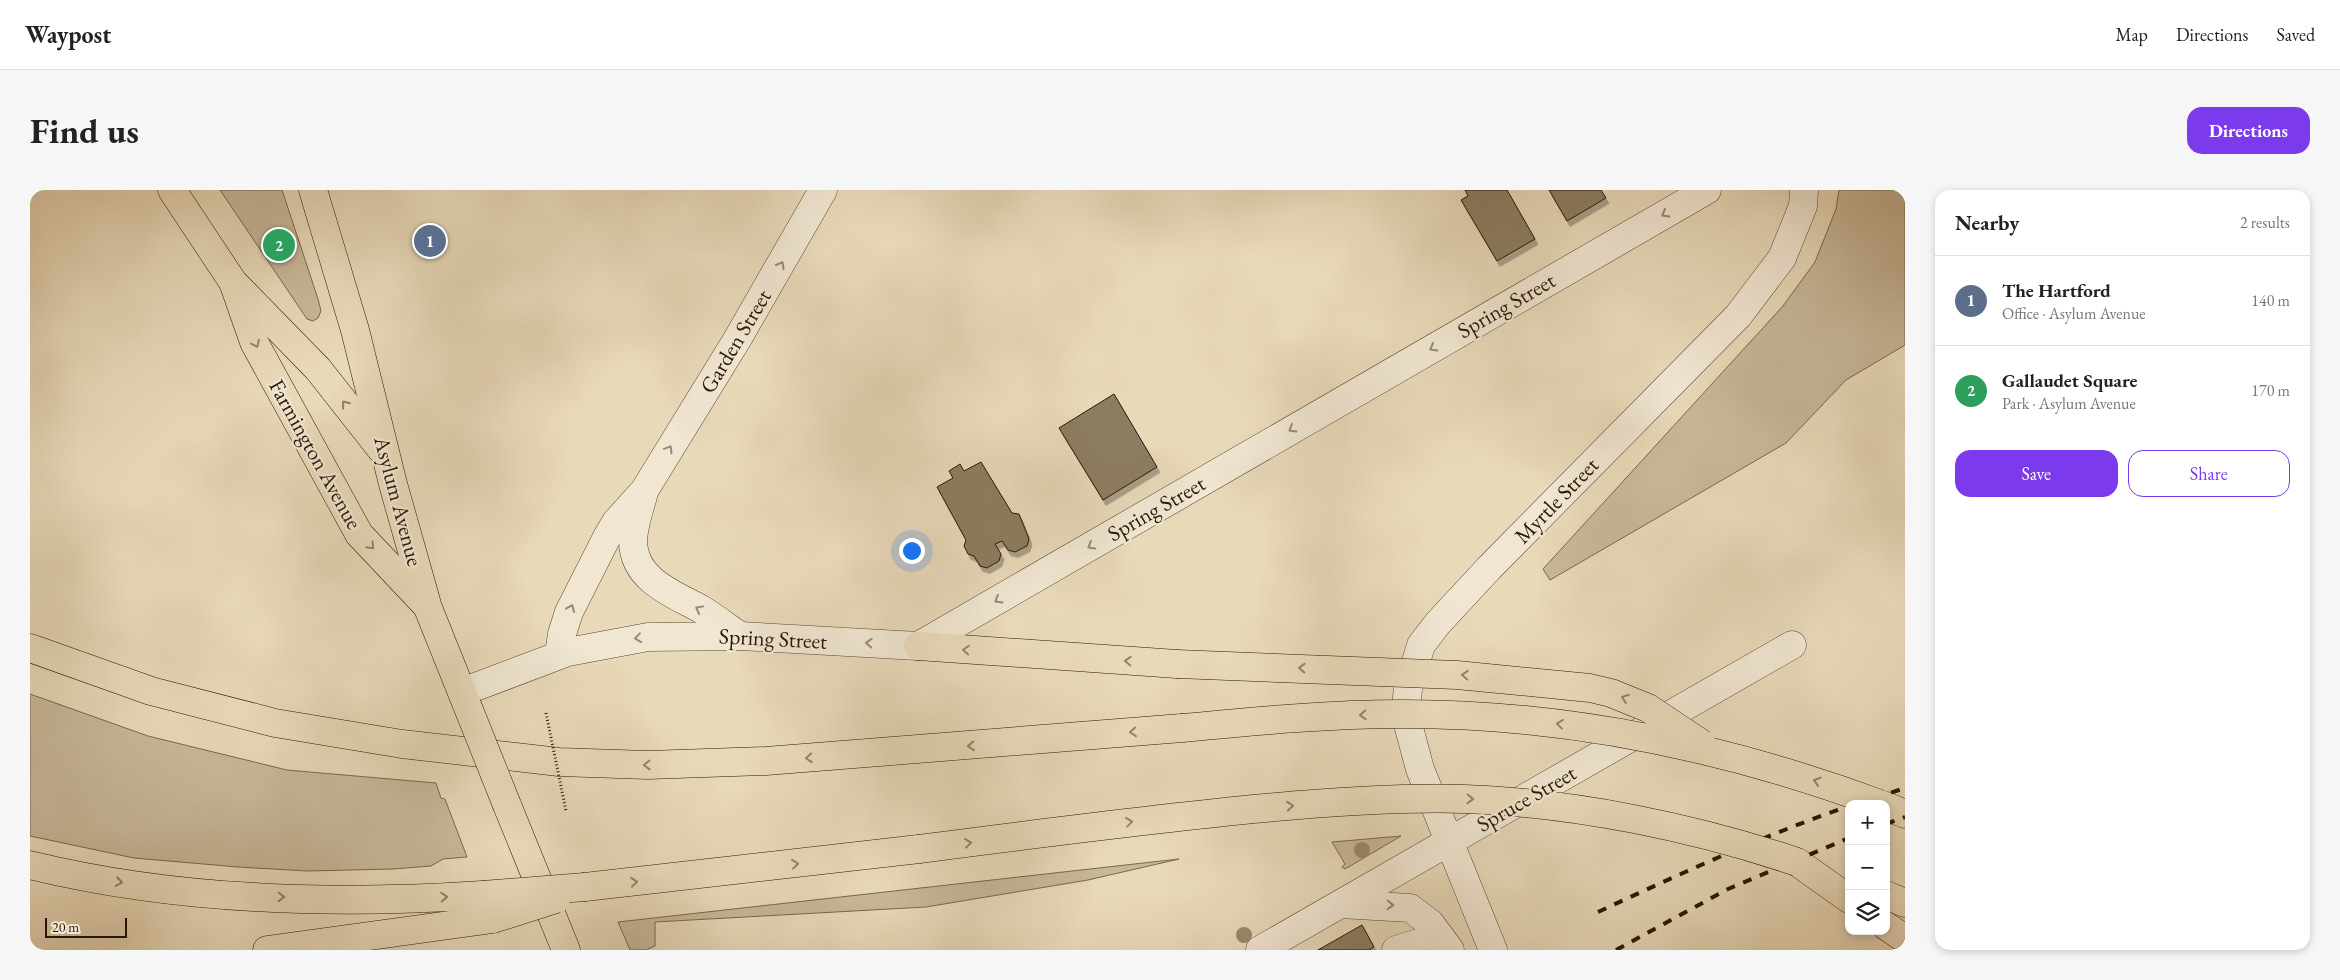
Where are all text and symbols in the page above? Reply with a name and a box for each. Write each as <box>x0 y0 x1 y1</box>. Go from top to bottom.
text: Waypost <box>25 19 111 50</box>
text: Map <box>2116 23 2148 46</box>
text: Directions <box>2176 23 2248 46</box>
text: Saved <box>2276 23 2315 46</box>
button: Directions <box>2187 107 2310 154</box>
text: Find us <box>30 108 139 153</box>
one-way arrow <box>1661 208 1670 218</box>
text: Nearby <box>1955 209 2019 236</box>
text: 2 results <box>2240 212 2290 233</box>
pin: 1 <box>414 222 446 260</box>
pin: 2 <box>263 226 295 264</box>
one-way arrow <box>774 262 784 271</box>
street label: Spring Street <box>1452 266 1560 345</box>
text: The Hartford <box>2002 278 2111 303</box>
street label: Garden Street <box>693 284 778 399</box>
text: 1 <box>1967 290 1975 311</box>
text: 140 m <box>2251 290 2290 311</box>
text: Office · Asylum Avenue <box>2002 303 2146 324</box>
one-way arrow <box>250 339 260 348</box>
one-way arrow <box>1429 341 1438 351</box>
text: Gallaudet Square <box>2002 368 2138 393</box>
street label: Farmington Avenue <box>262 374 369 535</box>
text: 2 <box>1967 380 1975 401</box>
text: 170 m <box>2251 380 2290 401</box>
text: Park · Asylum Avenue <box>2002 393 2136 414</box>
one-way arrow <box>343 401 351 410</box>
one-way arrow <box>1289 423 1298 433</box>
street label: Asylum Avenue <box>367 432 430 570</box>
one-way arrow <box>663 445 673 454</box>
button: Save <box>1955 450 2118 497</box>
button: Share <box>2128 450 2290 497</box>
street label: Myrtle Street <box>1508 451 1605 550</box>
street label: Spring Street <box>1102 469 1210 548</box>
your location <box>899 538 925 564</box>
one-way arrow <box>1087 539 1096 549</box>
one-way arrow <box>365 540 374 549</box>
one-way arrow <box>995 594 1004 603</box>
one-way arrow <box>565 604 576 613</box>
one-way arrow <box>695 605 704 615</box>
street label: Spring Street <box>718 621 828 656</box>
one-way arrow <box>634 632 642 643</box>
one-way arrow <box>865 637 873 648</box>
one-way arrow <box>962 645 970 656</box>
one-way arrow <box>1124 655 1132 666</box>
one-way arrow <box>1298 663 1306 673</box>
one-way arrow <box>1461 670 1469 681</box>
one-way arrow <box>1621 694 1630 705</box>
one-way arrow <box>1359 710 1367 721</box>
one-way arrow <box>1556 719 1564 730</box>
one-way arrow <box>1129 726 1137 737</box>
one-way arrow <box>967 740 975 751</box>
one-way arrow <box>805 752 813 763</box>
street label: Spruce Street <box>1471 758 1581 839</box>
one-way arrow <box>643 760 650 770</box>
one-way arrow <box>1814 777 1822 787</box>
one-way arrow <box>1466 794 1474 805</box>
map controls <box>1845 800 1890 935</box>
button: + <box>1845 800 1890 845</box>
one-way arrow <box>1287 801 1295 812</box>
one-way arrow <box>1125 817 1133 828</box>
one-way arrow <box>964 838 972 849</box>
button: − <box>1845 845 1890 890</box>
one-way arrow <box>792 859 800 870</box>
one-way arrow <box>115 877 124 887</box>
one-way arrow <box>630 877 638 888</box>
button: layers <box>1845 890 1890 935</box>
one-way arrow <box>440 891 448 902</box>
one-way arrow <box>278 892 285 902</box>
one-way arrow <box>1386 900 1394 911</box>
scale bar <box>45 915 128 938</box>
text: 20 m <box>52 918 79 936</box>

